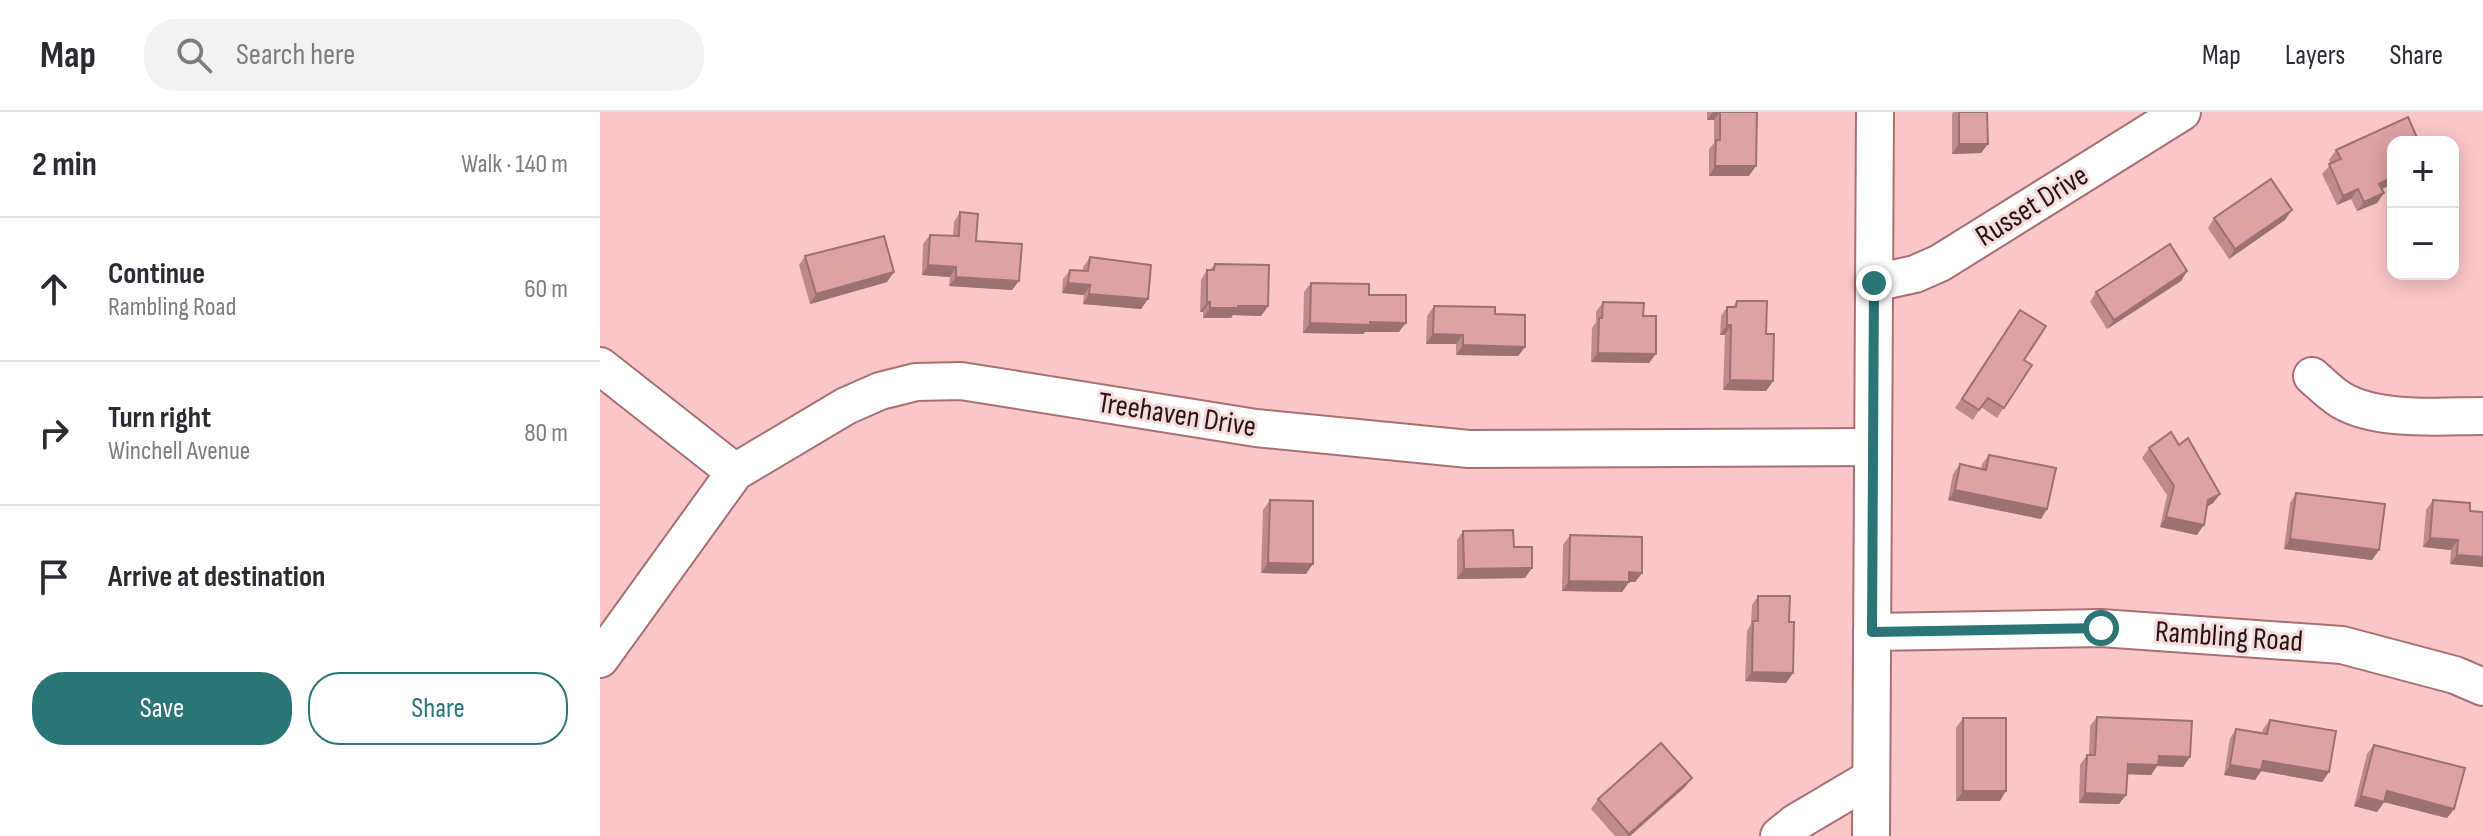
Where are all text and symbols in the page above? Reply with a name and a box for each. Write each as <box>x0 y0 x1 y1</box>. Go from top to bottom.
search box <box>144 19 704 91</box>
text: Map <box>40 33 96 78</box>
icon: search <box>172 33 216 77</box>
text: Search here <box>236 37 355 73</box>
text: Map <box>2202 39 2241 72</box>
text: Layers <box>2285 39 2345 72</box>
text: Share <box>2389 39 2443 72</box>
map controls <box>2387 136 2459 280</box>
button: + <box>2387 136 2459 208</box>
text: 2 min <box>32 144 97 185</box>
text: Walk · 140 m <box>461 149 568 180</box>
street label: Russet Drive <box>1969 157 2095 255</box>
button: − <box>2387 208 2459 280</box>
text: Continue <box>108 256 205 292</box>
route end <box>1856 265 1892 301</box>
icon: ahead <box>32 267 76 311</box>
text: 60 m <box>524 274 568 305</box>
text: Rambling Road <box>108 292 236 323</box>
street label: Treehaven Drive <box>1095 385 1259 445</box>
text: Turn right <box>108 400 211 436</box>
icon: right <box>32 411 76 455</box>
text: 80 m <box>524 418 568 449</box>
text: Winchell Avenue <box>108 436 250 467</box>
icon: arrive <box>32 555 76 599</box>
text: Arrive at destination <box>108 559 325 595</box>
route start <box>2083 610 2119 646</box>
street label: Rambling Road <box>2154 614 2304 660</box>
button: Save <box>32 672 292 745</box>
button: Share <box>308 672 568 745</box>

